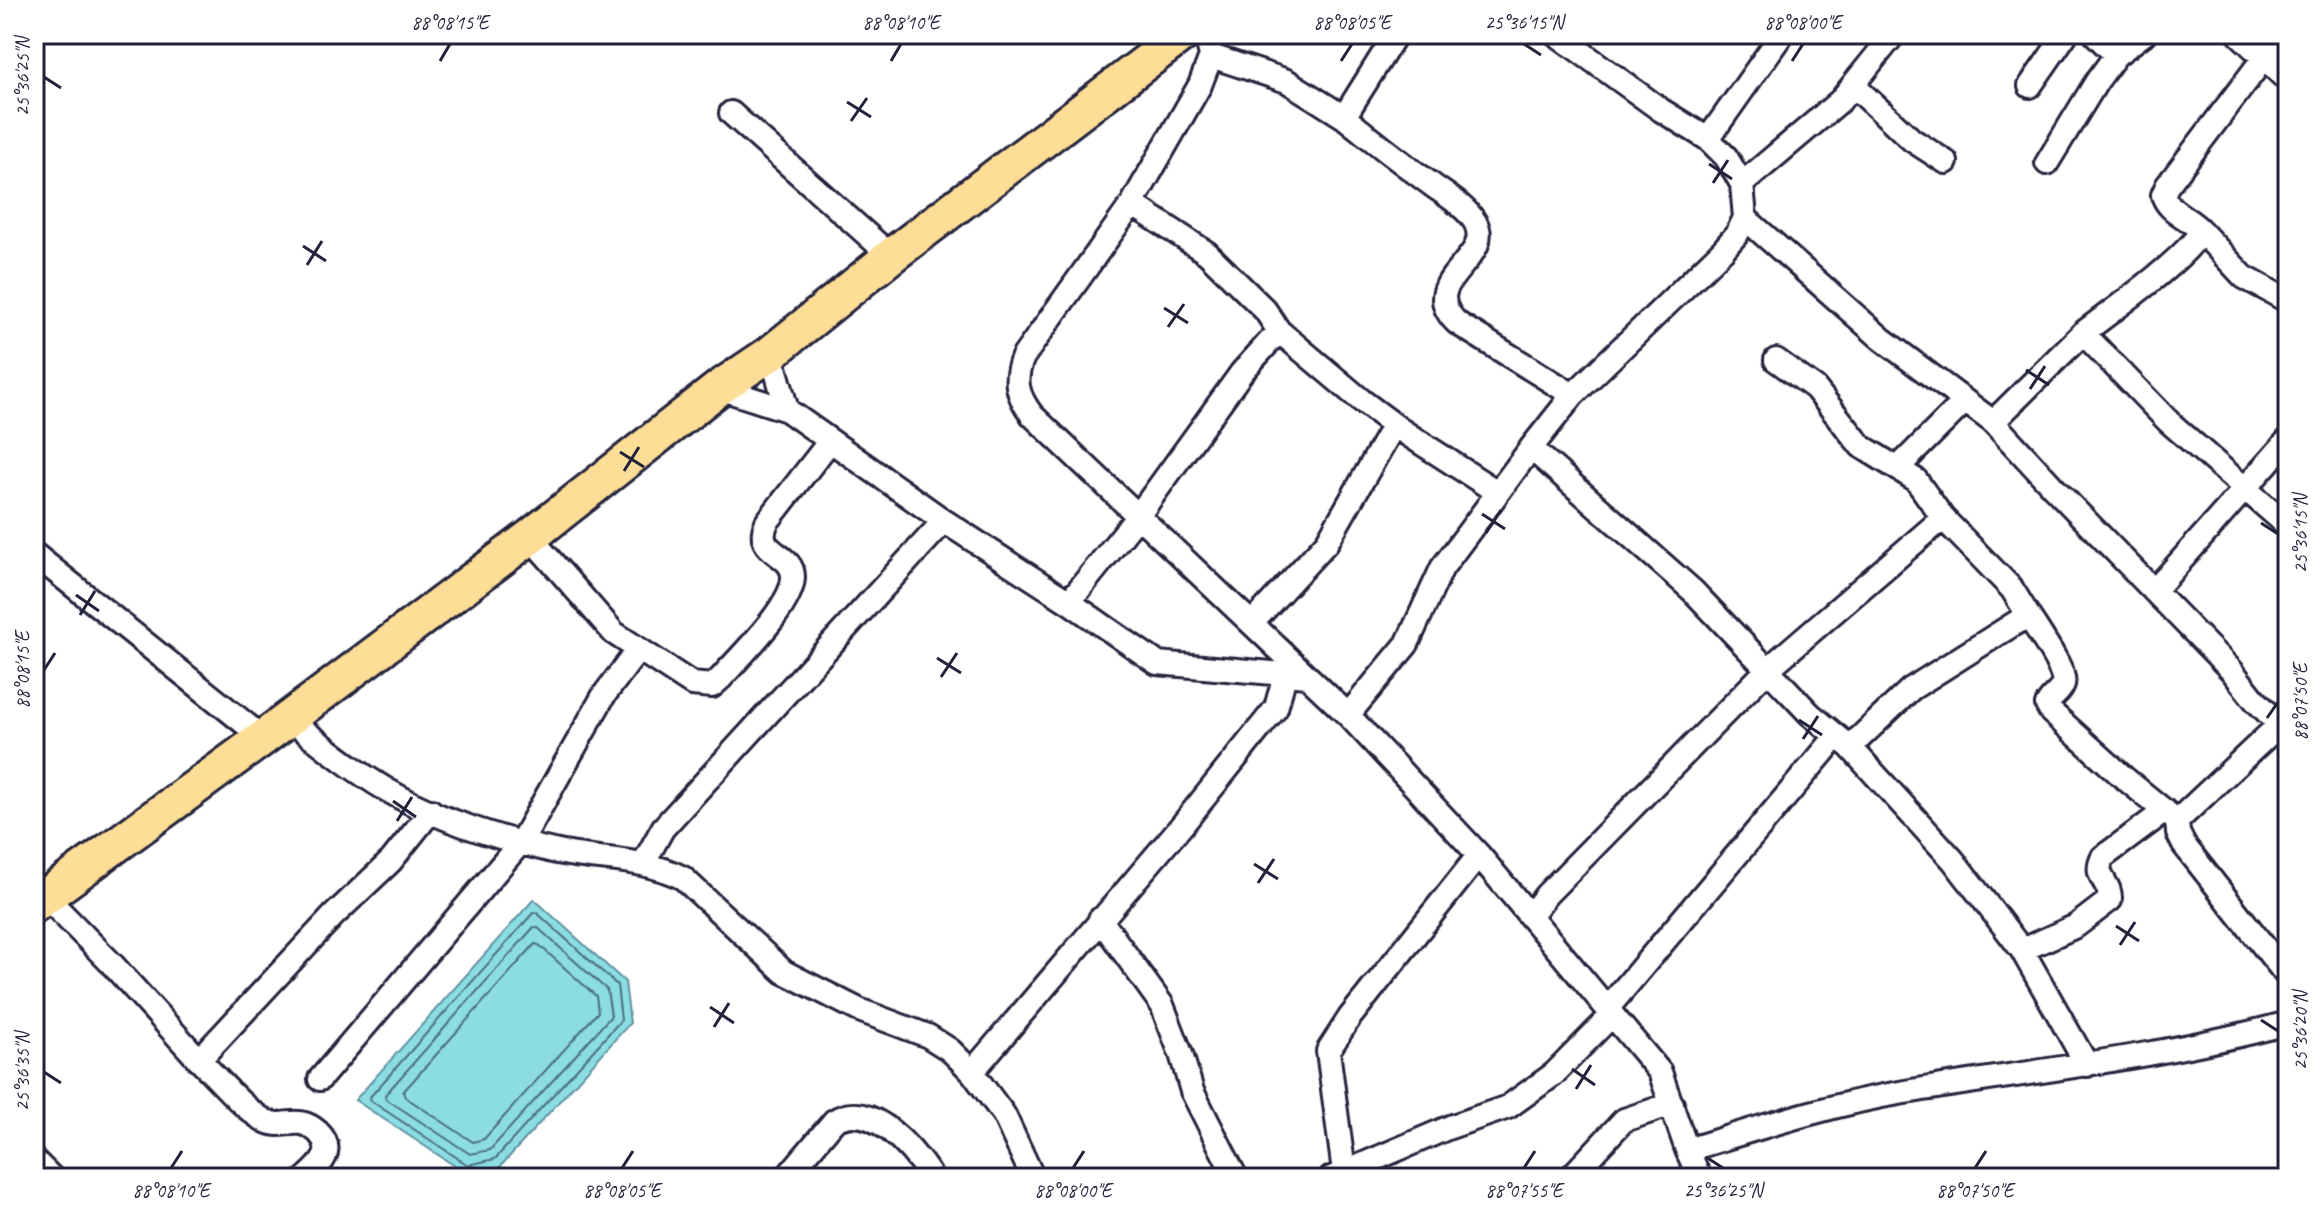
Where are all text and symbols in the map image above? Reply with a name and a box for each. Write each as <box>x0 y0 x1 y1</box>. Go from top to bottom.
text: 88°08'15"E <box>411 10 491 35</box>
text: 88°08'10"E <box>862 10 942 35</box>
text: 88°08'05"E <box>1313 10 1393 35</box>
text: 25°36'15"N <box>1485 10 1566 35</box>
text: 88°08'00"E <box>1764 10 1844 35</box>
text: 25°36'25"N <box>10 35 35 116</box>
text: 25°36'15"N <box>2288 492 2313 573</box>
text: 88°08'15"E <box>10 629 35 709</box>
text: 88°07'50"E <box>2288 661 2313 741</box>
text: 25°36'20"N <box>2288 989 2313 1070</box>
text: 25°36'35"N <box>10 1030 35 1111</box>
text: 88°08'10"E <box>132 1178 212 1203</box>
text: 88°08'05"E <box>583 1178 663 1203</box>
text: 88°08'00"E <box>1034 1178 1114 1203</box>
text: 88°07'55"E <box>1485 1178 1565 1203</box>
text: 25°36'25"N <box>1684 1178 1765 1203</box>
text: 88°07'50"E <box>1936 1178 2016 1203</box>

